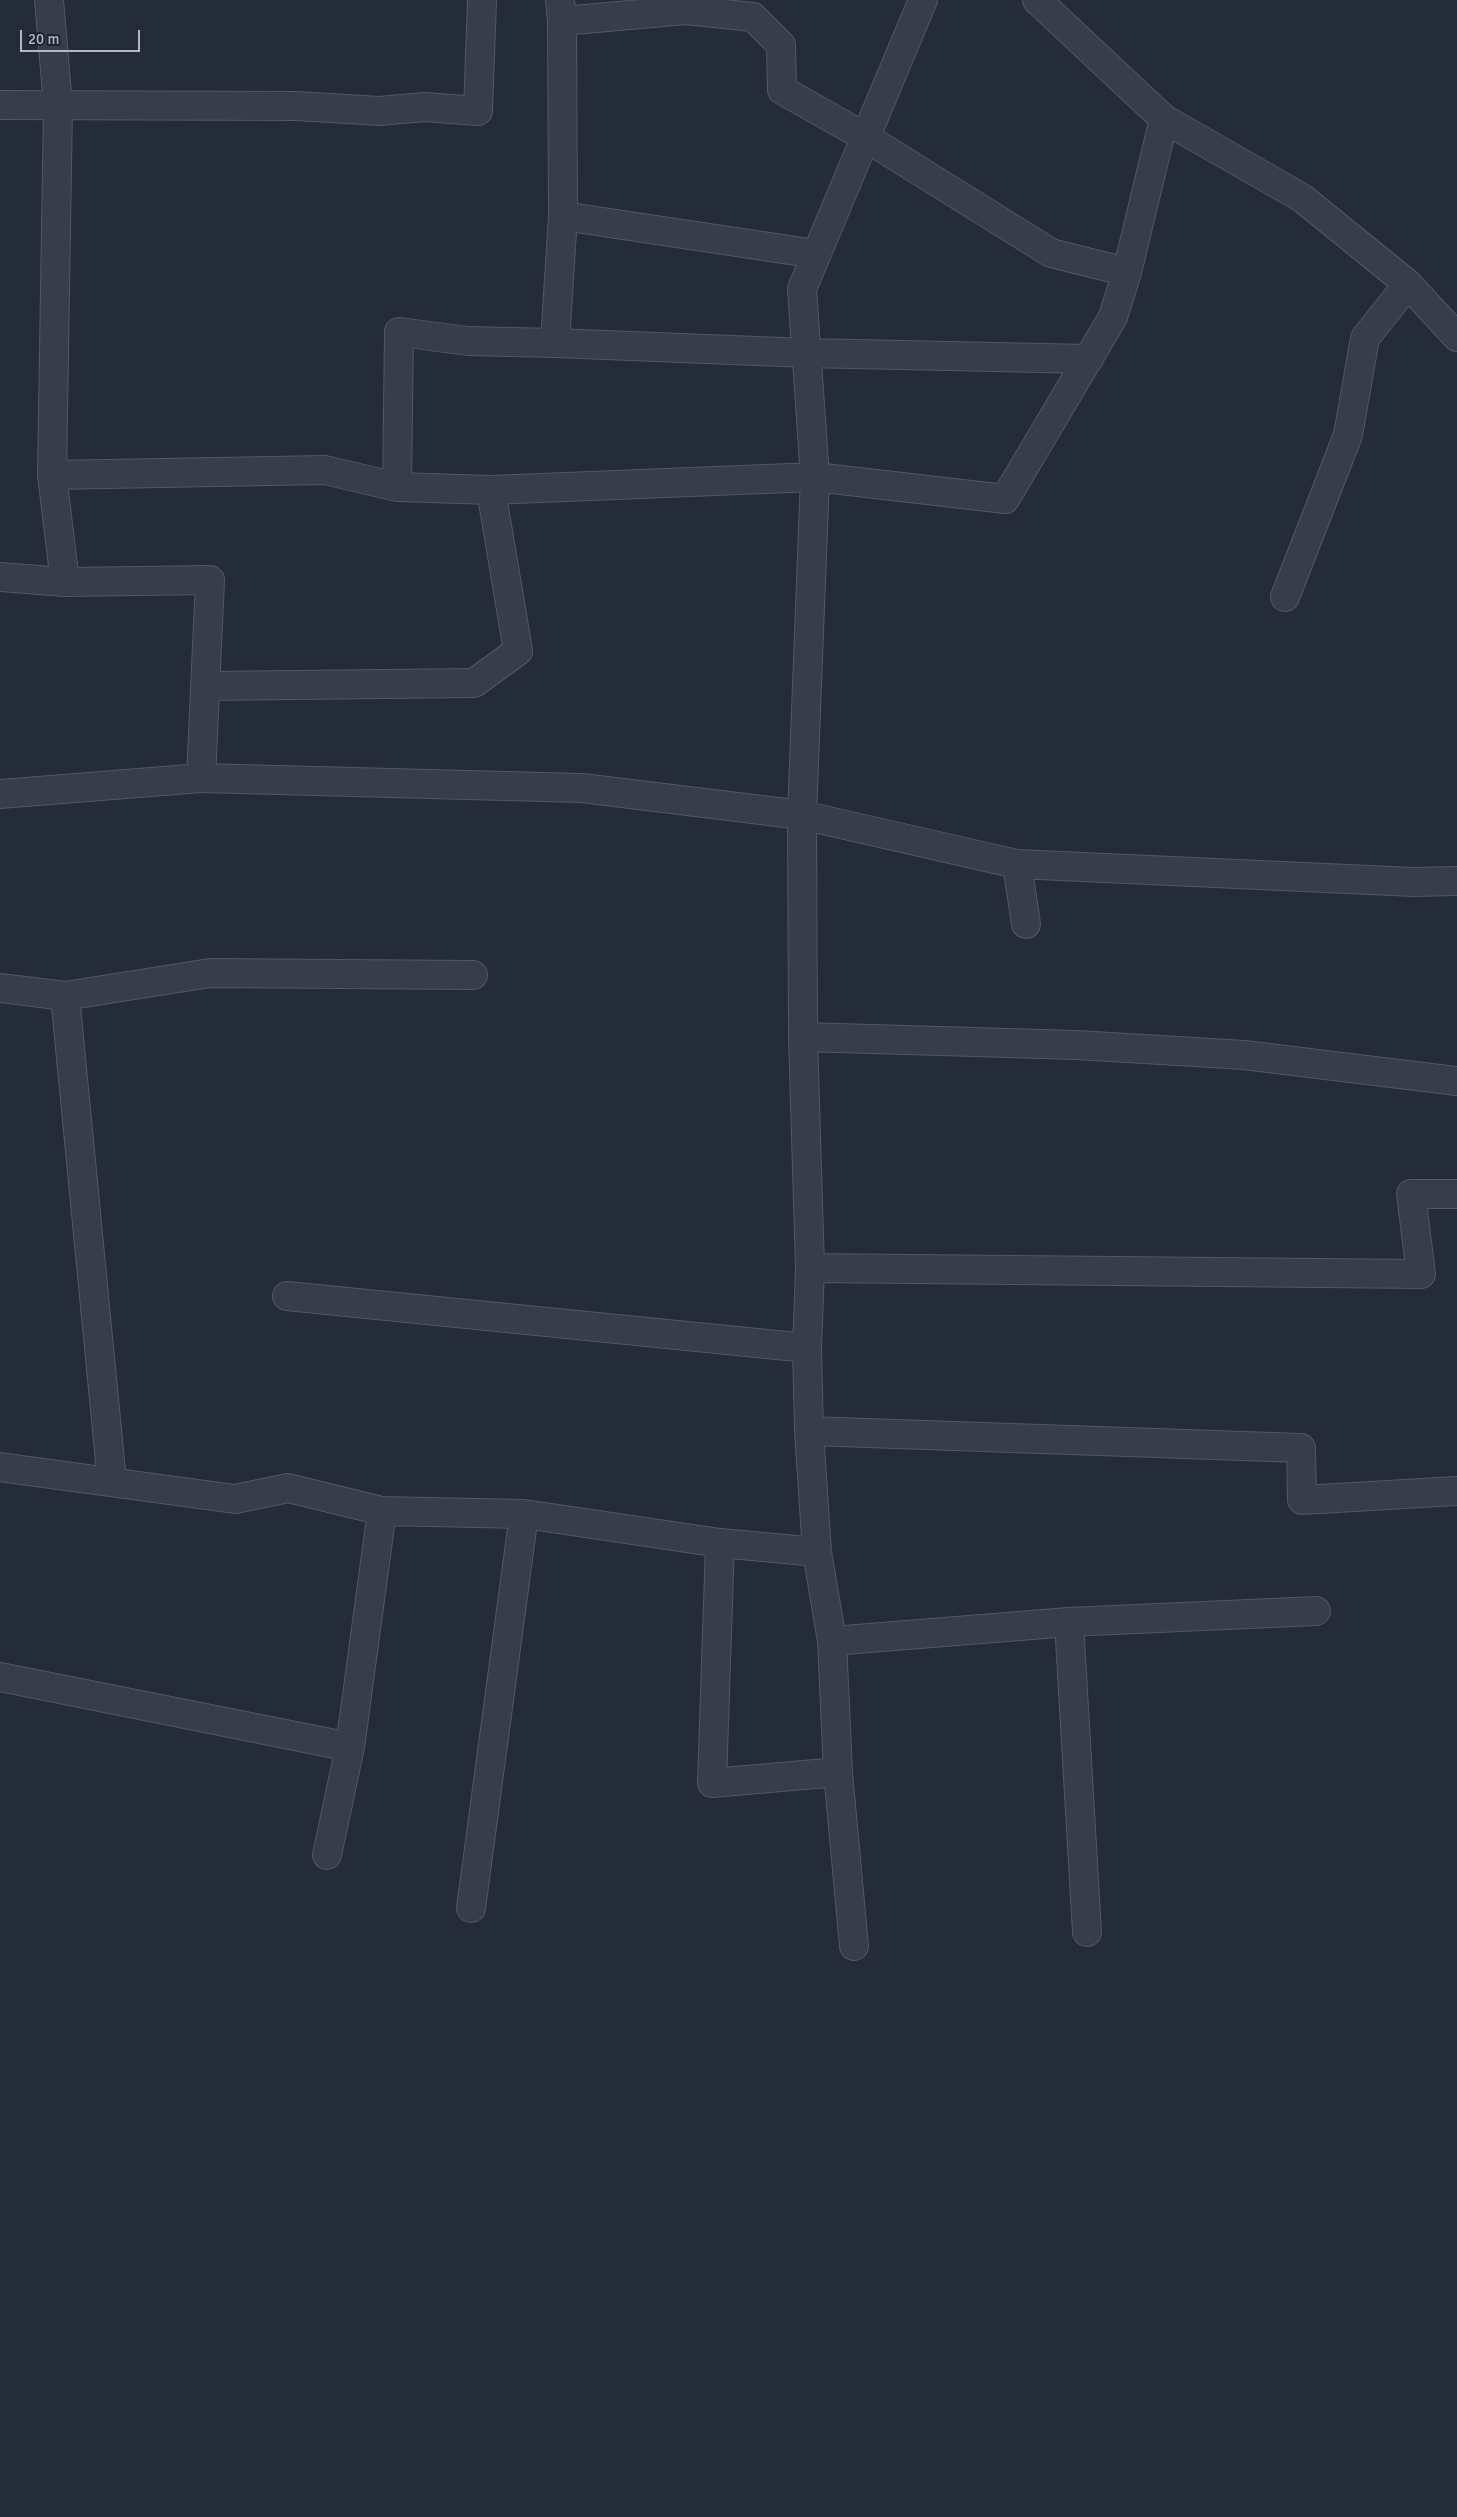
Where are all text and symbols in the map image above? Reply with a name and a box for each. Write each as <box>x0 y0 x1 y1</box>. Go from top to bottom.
scale bar <box>22 20 142 52</box>
text: 20 m <box>28 30 59 48</box>

